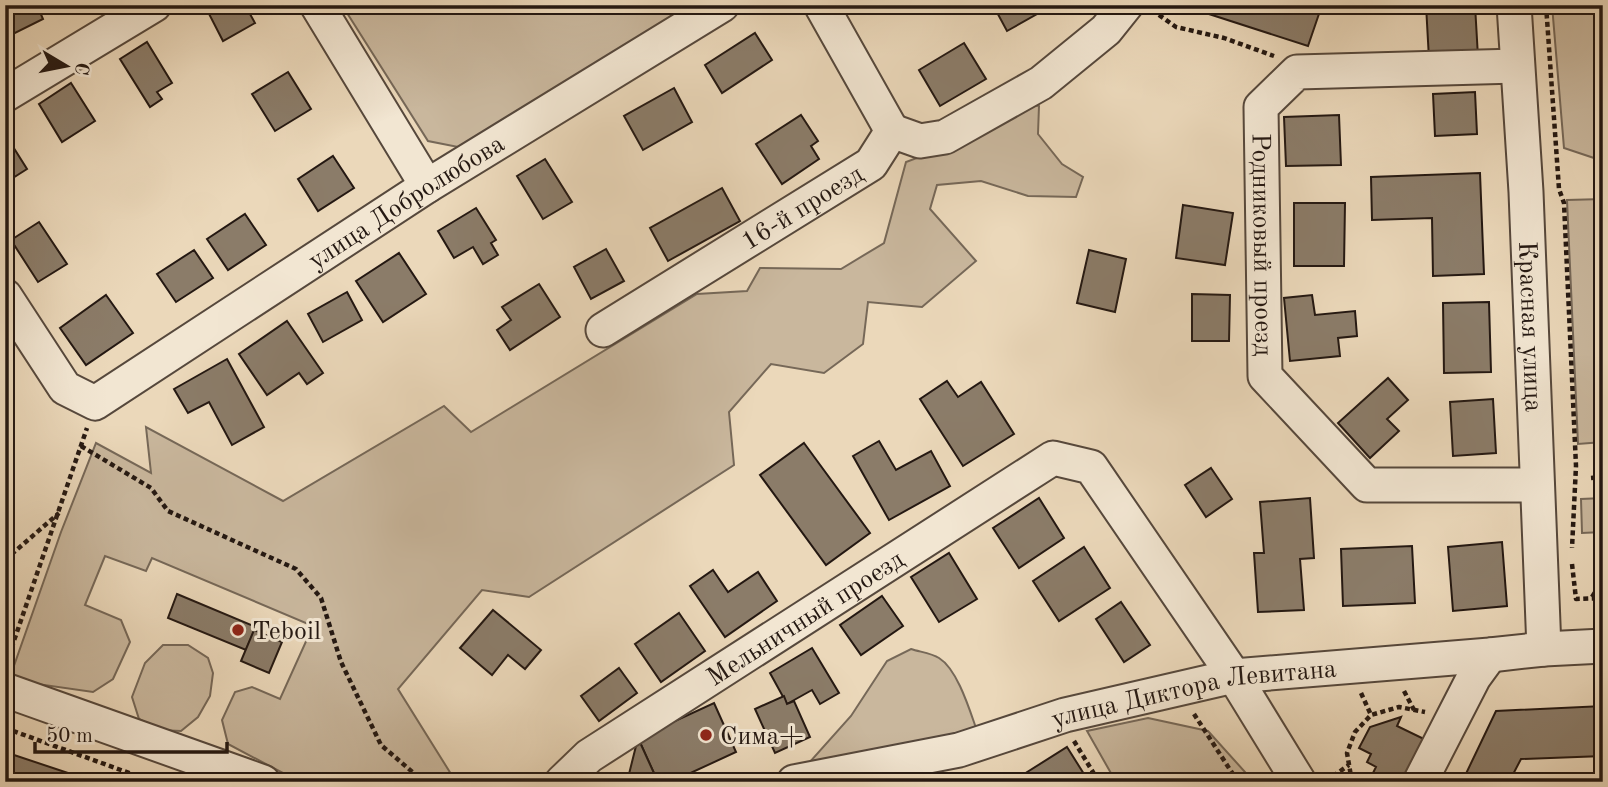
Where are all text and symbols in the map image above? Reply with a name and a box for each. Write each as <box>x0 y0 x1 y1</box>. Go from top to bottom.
north arrow <box>32 32 102 102</box>
text: С <box>70 61 91 76</box>
street label: улица Добролюбова <box>304 131 509 275</box>
street label: Родниковый проезд <box>1246 133 1276 357</box>
street label: 16-й проезд <box>738 161 869 256</box>
street label: Красная улица <box>1513 241 1546 413</box>
street label: Мельничный проезд <box>703 546 909 692</box>
place label: Teboil <box>252 619 321 645</box>
marker: Teboil <box>230 622 246 638</box>
street label: улица Диктора Левитана <box>1049 657 1338 734</box>
scale bar <box>35 710 228 754</box>
place label: Сима+ <box>720 724 804 750</box>
text: 50 m <box>46 726 93 747</box>
marker: Сима+ <box>698 727 714 743</box>

